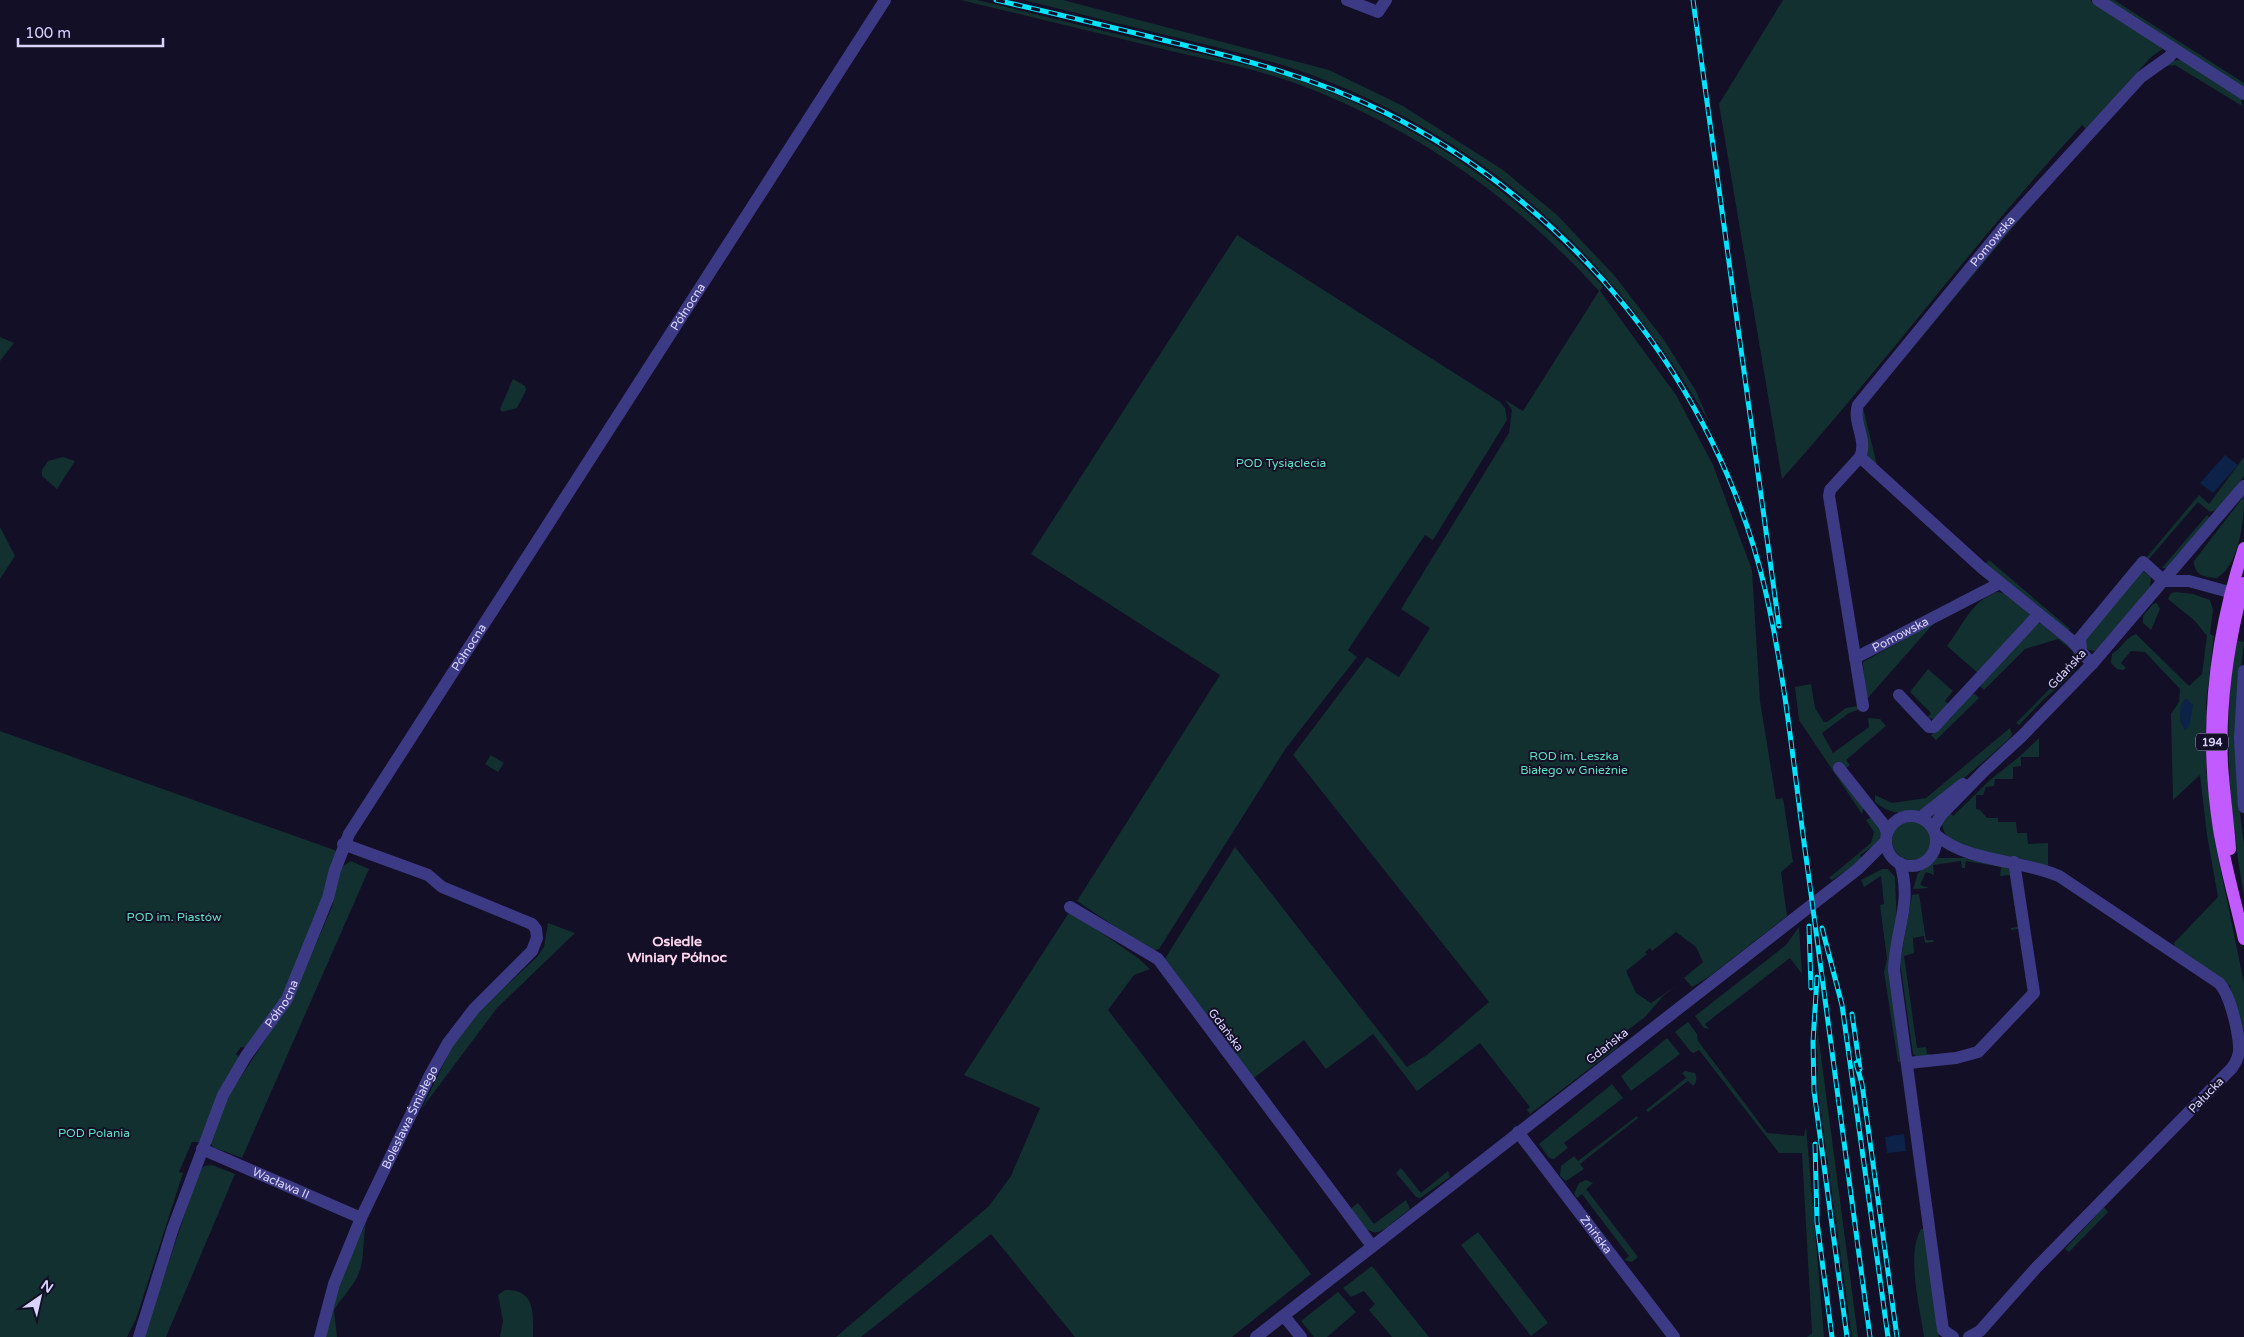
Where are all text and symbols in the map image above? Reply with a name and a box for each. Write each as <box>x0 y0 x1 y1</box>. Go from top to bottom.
scale bar <box>18 15 162 47</box>
text: 100 m <box>25 24 71 42</box>
street label: Pomowska <box>1967 213 2018 269</box>
street label: Północna <box>668 281 708 333</box>
park label: POD Tysiąclecia <box>1236 456 1326 470</box>
street label: Pomowska <box>1870 614 1931 655</box>
street label: Północna <box>449 621 489 674</box>
street label: Gdańska <box>2045 646 2089 692</box>
road number: 194 <box>2196 734 2228 750</box>
park label: ROD im. Leszka Białego w Gnieźnie <box>1520 749 1628 777</box>
park label: POD im. Piastów <box>127 910 222 924</box>
district label: Osiedle Winiary Północ <box>627 933 727 966</box>
street label: Północna <box>262 978 301 1030</box>
street label: Gdańska <box>1205 1006 1247 1054</box>
street label: Gdańska <box>1583 1025 1631 1067</box>
street label: Bolesława Śmiałego <box>379 1063 441 1171</box>
street label: Pałucka <box>2186 1074 2226 1116</box>
park label: POD Polania <box>58 1126 130 1140</box>
street label: Wacława II <box>250 1165 312 1202</box>
street label: Żnińska <box>1577 1213 1615 1256</box>
north arrow <box>15 1272 65 1322</box>
text: N <box>38 1276 56 1297</box>

